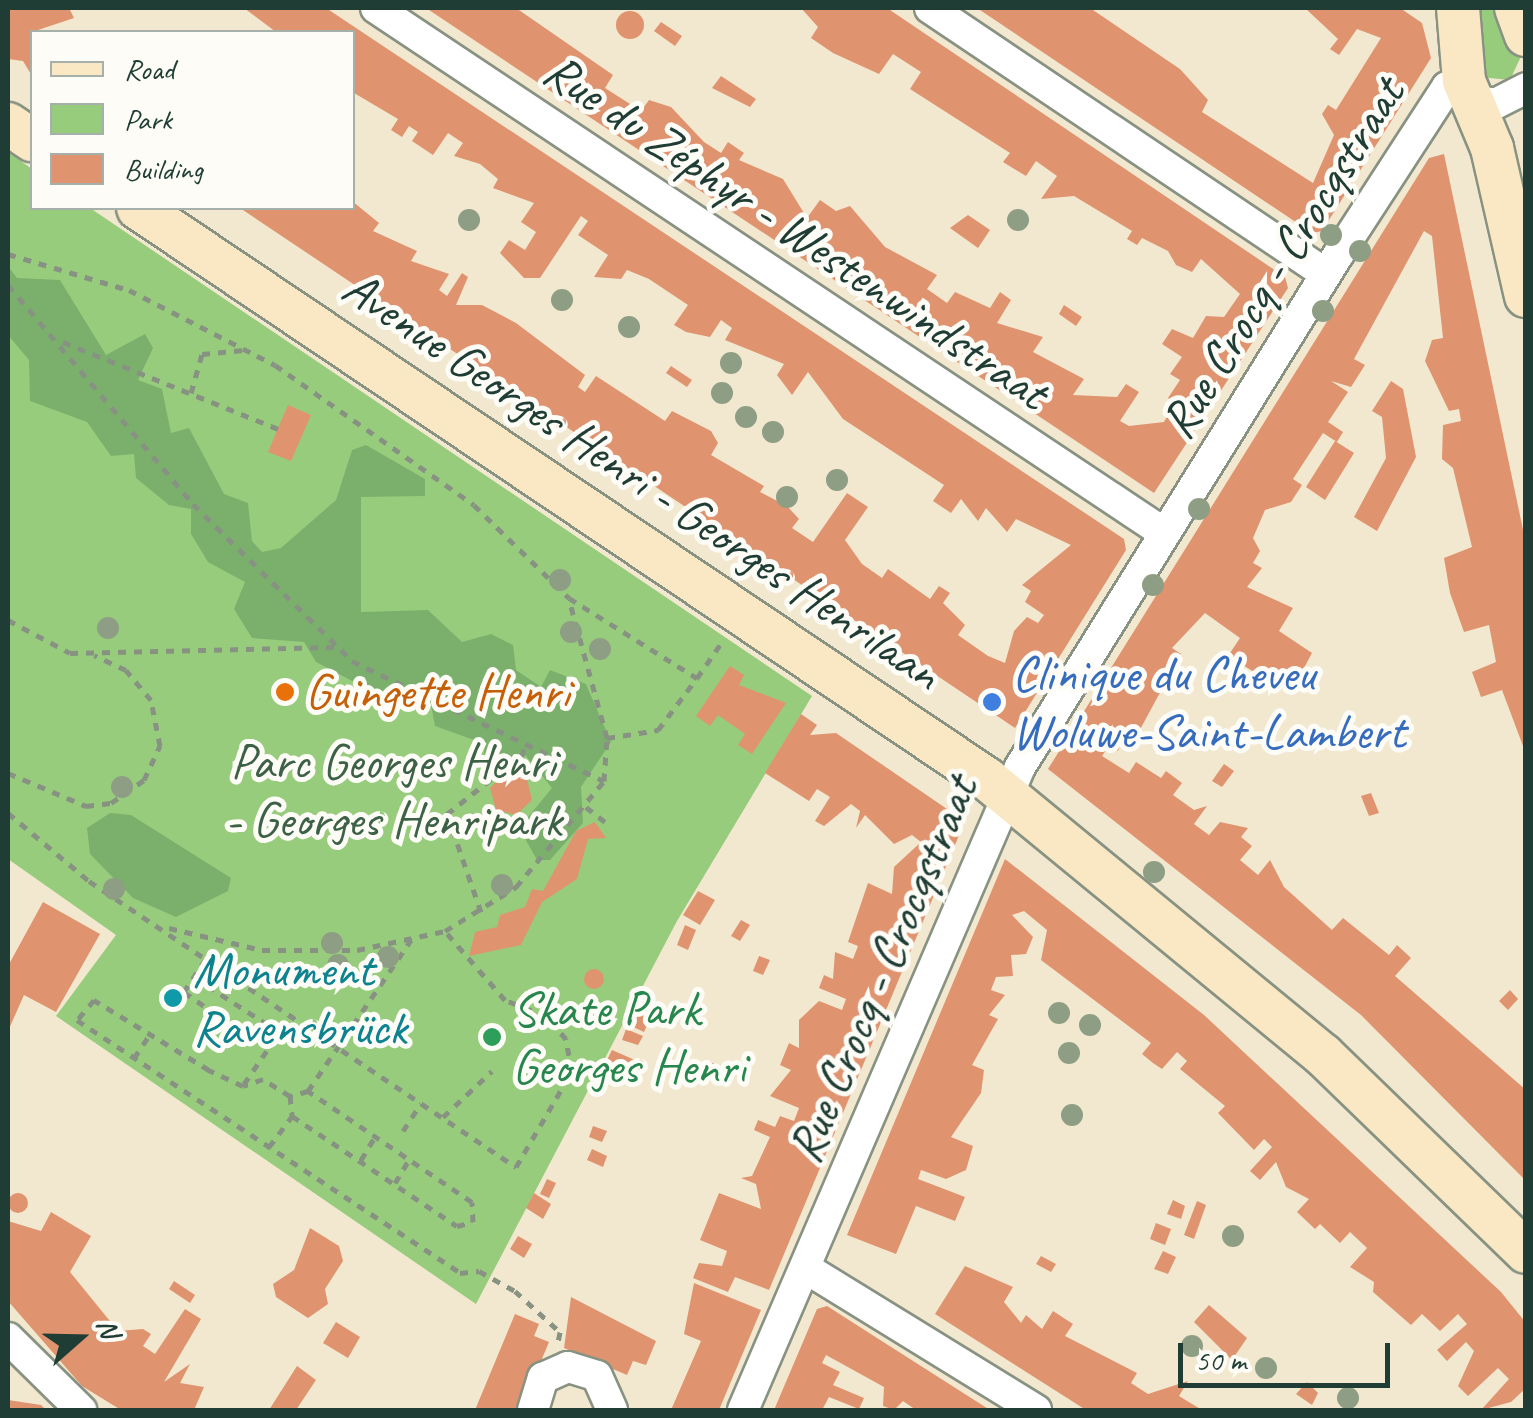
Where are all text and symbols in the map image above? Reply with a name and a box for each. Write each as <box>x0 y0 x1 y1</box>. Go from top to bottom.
legend <box>30 30 355 210</box>
street label: Rue du Zéphyr - Westenwindstraat <box>533 40 1059 422</box>
text: Road <box>124 50 174 88</box>
street label: Rue Crocq - Crocqstraat <box>1147 67 1417 449</box>
text: Park <box>124 100 172 138</box>
text: Building <box>124 150 203 188</box>
street label: Avenue Georges Henri - Georges Henrilaan <box>332 257 952 703</box>
place label: Clinique du Cheveu Woluwe-Saint-Lambert <box>1012 643 1405 760</box>
place label: Guingette Henri <box>305 662 569 722</box>
marker: Guingette Henri <box>274 681 296 703</box>
marker: Clinique du Cheveu Woluwe-Saint-Lambert <box>981 691 1003 713</box>
park label: Parc Georges Henri - Georges Henripark <box>224 731 562 848</box>
street label: Rue Crocq - Crocqstraat <box>774 767 990 1171</box>
place label: Monument Ravensbrück <box>193 939 407 1056</box>
place label: Skate Park Georges Henri <box>512 978 746 1096</box>
marker: Monument Ravensbrück <box>162 987 184 1009</box>
marker: Skate Park Georges Henri <box>481 1026 503 1048</box>
north arrow <box>30 1288 130 1388</box>
text: N <box>89 1313 128 1342</box>
scale bar <box>1183 1323 1396 1385</box>
text: 50 m <box>1195 1341 1246 1379</box>

